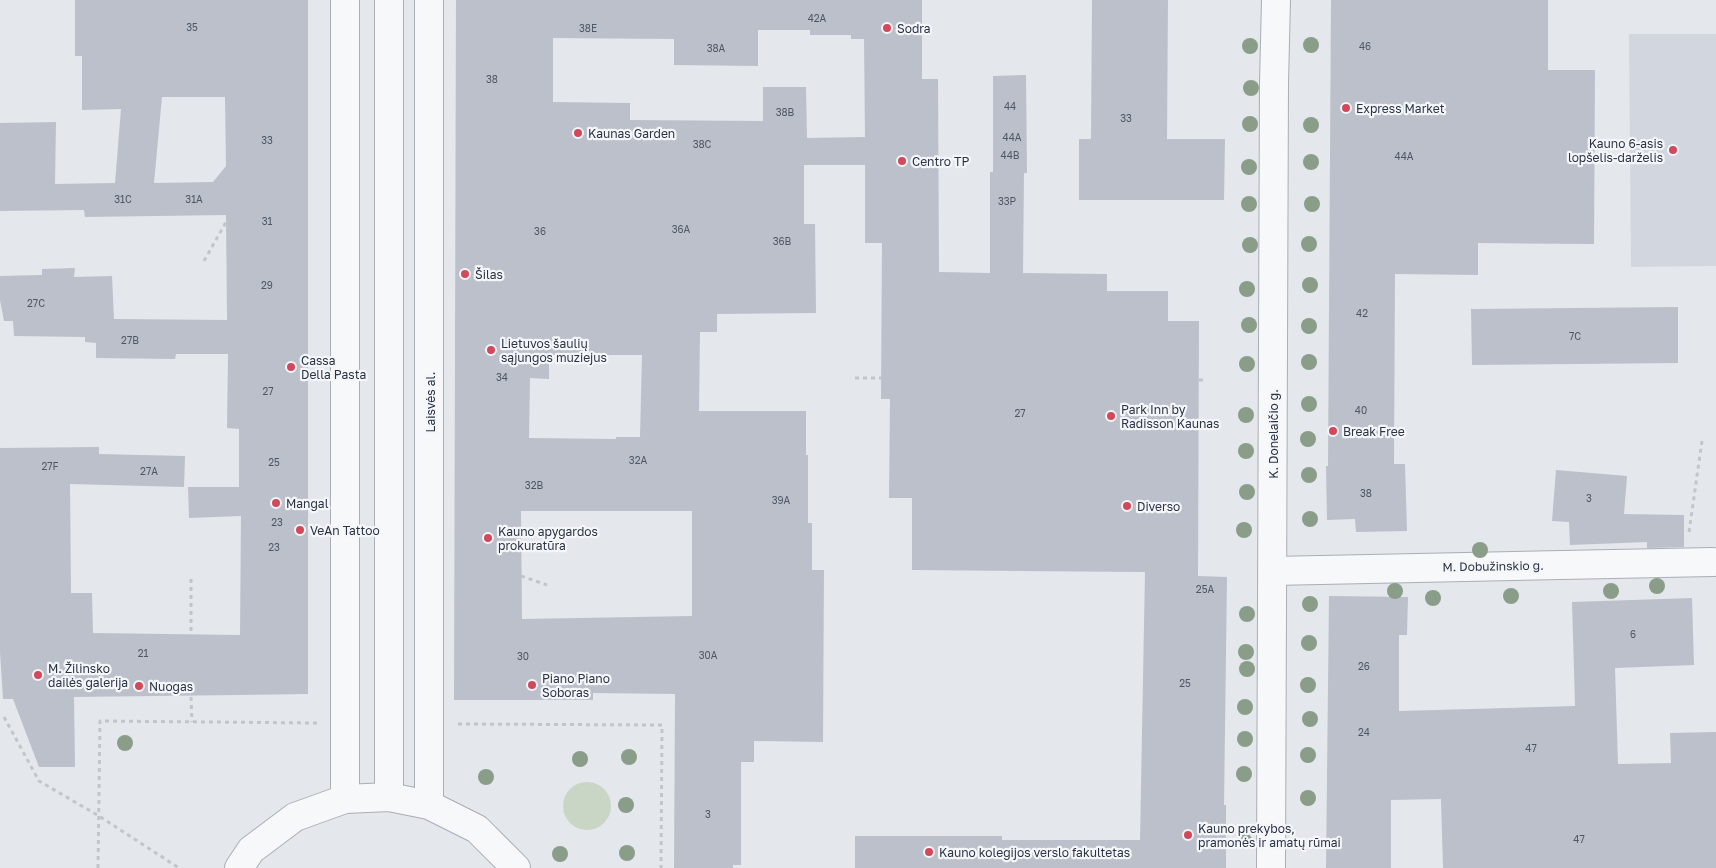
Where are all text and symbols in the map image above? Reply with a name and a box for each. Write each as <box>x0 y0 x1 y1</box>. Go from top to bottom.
house number: 42A <box>808 12 827 24</box>
house number: 35 <box>186 21 198 33</box>
place label: Sodra <box>897 21 931 36</box>
house number: 38E <box>579 22 597 34</box>
marker: Sodra <box>881 22 893 34</box>
house number: 46 <box>1359 40 1371 52</box>
house number: 38A <box>707 42 726 54</box>
house number: 38 <box>486 73 498 85</box>
house number: 44 <box>1004 100 1016 112</box>
place label: Express Market <box>1356 101 1445 116</box>
marker: Express Market <box>1340 102 1352 114</box>
house number: 38B <box>776 106 795 118</box>
house number: 33 <box>1120 112 1132 124</box>
place label: Kaunas Garden <box>588 126 675 141</box>
marker: Kaunas Garden <box>572 127 584 139</box>
house number: 44A <box>1003 131 1022 143</box>
house number: 33 <box>261 134 273 146</box>
place label: Kauno 6-asis lopšelis-darželis <box>1568 136 1663 165</box>
house number: 38C <box>693 138 712 150</box>
marker: Kauno 6-asis lopšelis-darželis <box>1667 144 1679 156</box>
house number: 44B <box>1001 149 1020 161</box>
house number: 44A <box>1395 150 1414 162</box>
place label: Centro TP <box>912 154 969 169</box>
marker: Centro TP <box>896 155 908 167</box>
house number: 31C <box>114 193 132 205</box>
house number: 31A <box>185 193 203 205</box>
house number: 33P <box>998 195 1017 207</box>
house number: 31 <box>262 215 272 227</box>
house number: 36A <box>672 223 691 235</box>
house number: 36 <box>534 225 546 237</box>
house number: 36B <box>773 235 792 247</box>
place label: Šilas <box>475 267 503 282</box>
marker: Šilas <box>459 268 471 280</box>
house number: 29 <box>261 279 273 291</box>
house number: 27C <box>27 297 45 309</box>
house number: 42 <box>1356 307 1368 319</box>
house number: 7C <box>1569 330 1581 342</box>
house number: 27B <box>121 334 139 346</box>
place label: Lietuvos šaulių sąjungos muziejus <box>501 336 607 365</box>
marker: Lietuvos šaulių sąjungos muziejus <box>485 344 497 356</box>
place label: Cassa Della Pasta <box>301 353 366 382</box>
marker: Cassa Della Pasta <box>285 361 297 373</box>
house number: 34 <box>496 371 508 383</box>
street label: Laisvės al. <box>423 372 438 432</box>
house number: 27 <box>262 385 274 397</box>
street label: K. Donelaičio g. <box>1266 389 1281 479</box>
place label: Park Inn by Radisson Kaunas <box>1121 402 1219 431</box>
house number: 40 <box>1355 404 1367 416</box>
house number: 27 <box>1014 407 1026 419</box>
marker: Park Inn by Radisson Kaunas <box>1105 410 1117 422</box>
place label: Break Free <box>1343 424 1405 439</box>
marker: Break Free <box>1327 425 1339 437</box>
house number: 32A <box>629 454 647 466</box>
house number: 25 <box>268 456 280 468</box>
house number: 27F <box>41 460 59 472</box>
house number: 27A <box>140 465 158 477</box>
house number: 32B <box>525 479 543 491</box>
house number: 38 <box>1360 487 1372 499</box>
house number: 3 <box>1586 492 1592 504</box>
house number: 39A <box>772 494 791 506</box>
place label: Mangal <box>286 496 329 511</box>
marker: Mangal <box>270 497 282 509</box>
place label: Diverso <box>1137 499 1180 514</box>
marker: Diverso <box>1121 500 1133 512</box>
house number: 23 <box>271 516 283 528</box>
place label: VeAn Tattoo <box>310 523 380 538</box>
marker: VeAn Tattoo <box>294 524 306 536</box>
place label: Kauno apygardos prokuratūra <box>498 524 598 553</box>
marker: Kauno apygardos prokuratūra <box>482 532 494 544</box>
house number: 23 <box>268 541 280 553</box>
street label: M. Dobužinskio g. <box>1442 558 1544 574</box>
house number: 25A <box>1196 583 1214 595</box>
house number: 6 <box>1630 628 1636 640</box>
house number: 21 <box>138 647 148 659</box>
house number: 30A <box>699 649 718 661</box>
house number: 30 <box>517 650 529 662</box>
house number: 26 <box>1358 660 1370 672</box>
place label: M. Žilinsko dailės galerija <box>48 661 128 690</box>
marker: M. Žilinsko dailės galerija <box>32 669 44 681</box>
place label: Piano Piano Soboras <box>542 671 610 700</box>
house number: 25 <box>1179 677 1191 689</box>
place label: Nuogas <box>149 679 193 694</box>
marker: Piano Piano Soboras <box>526 679 538 691</box>
marker: Nuogas <box>133 680 145 692</box>
house number: 24 <box>1358 726 1370 738</box>
house number: 47 <box>1525 742 1537 754</box>
house number: 3 <box>705 808 711 820</box>
place label: Kauno prekybos, pramonės ir amatų rūmai <box>1198 821 1341 850</box>
marker: Kauno prekybos, pramonės ir amatų rūmai <box>1182 829 1194 841</box>
house number: 47 <box>1573 833 1585 845</box>
place label: Kauno kolegijos verslo fakultetas <box>939 845 1130 860</box>
marker: Kauno kolegijos verslo fakultetas <box>923 846 935 858</box>

